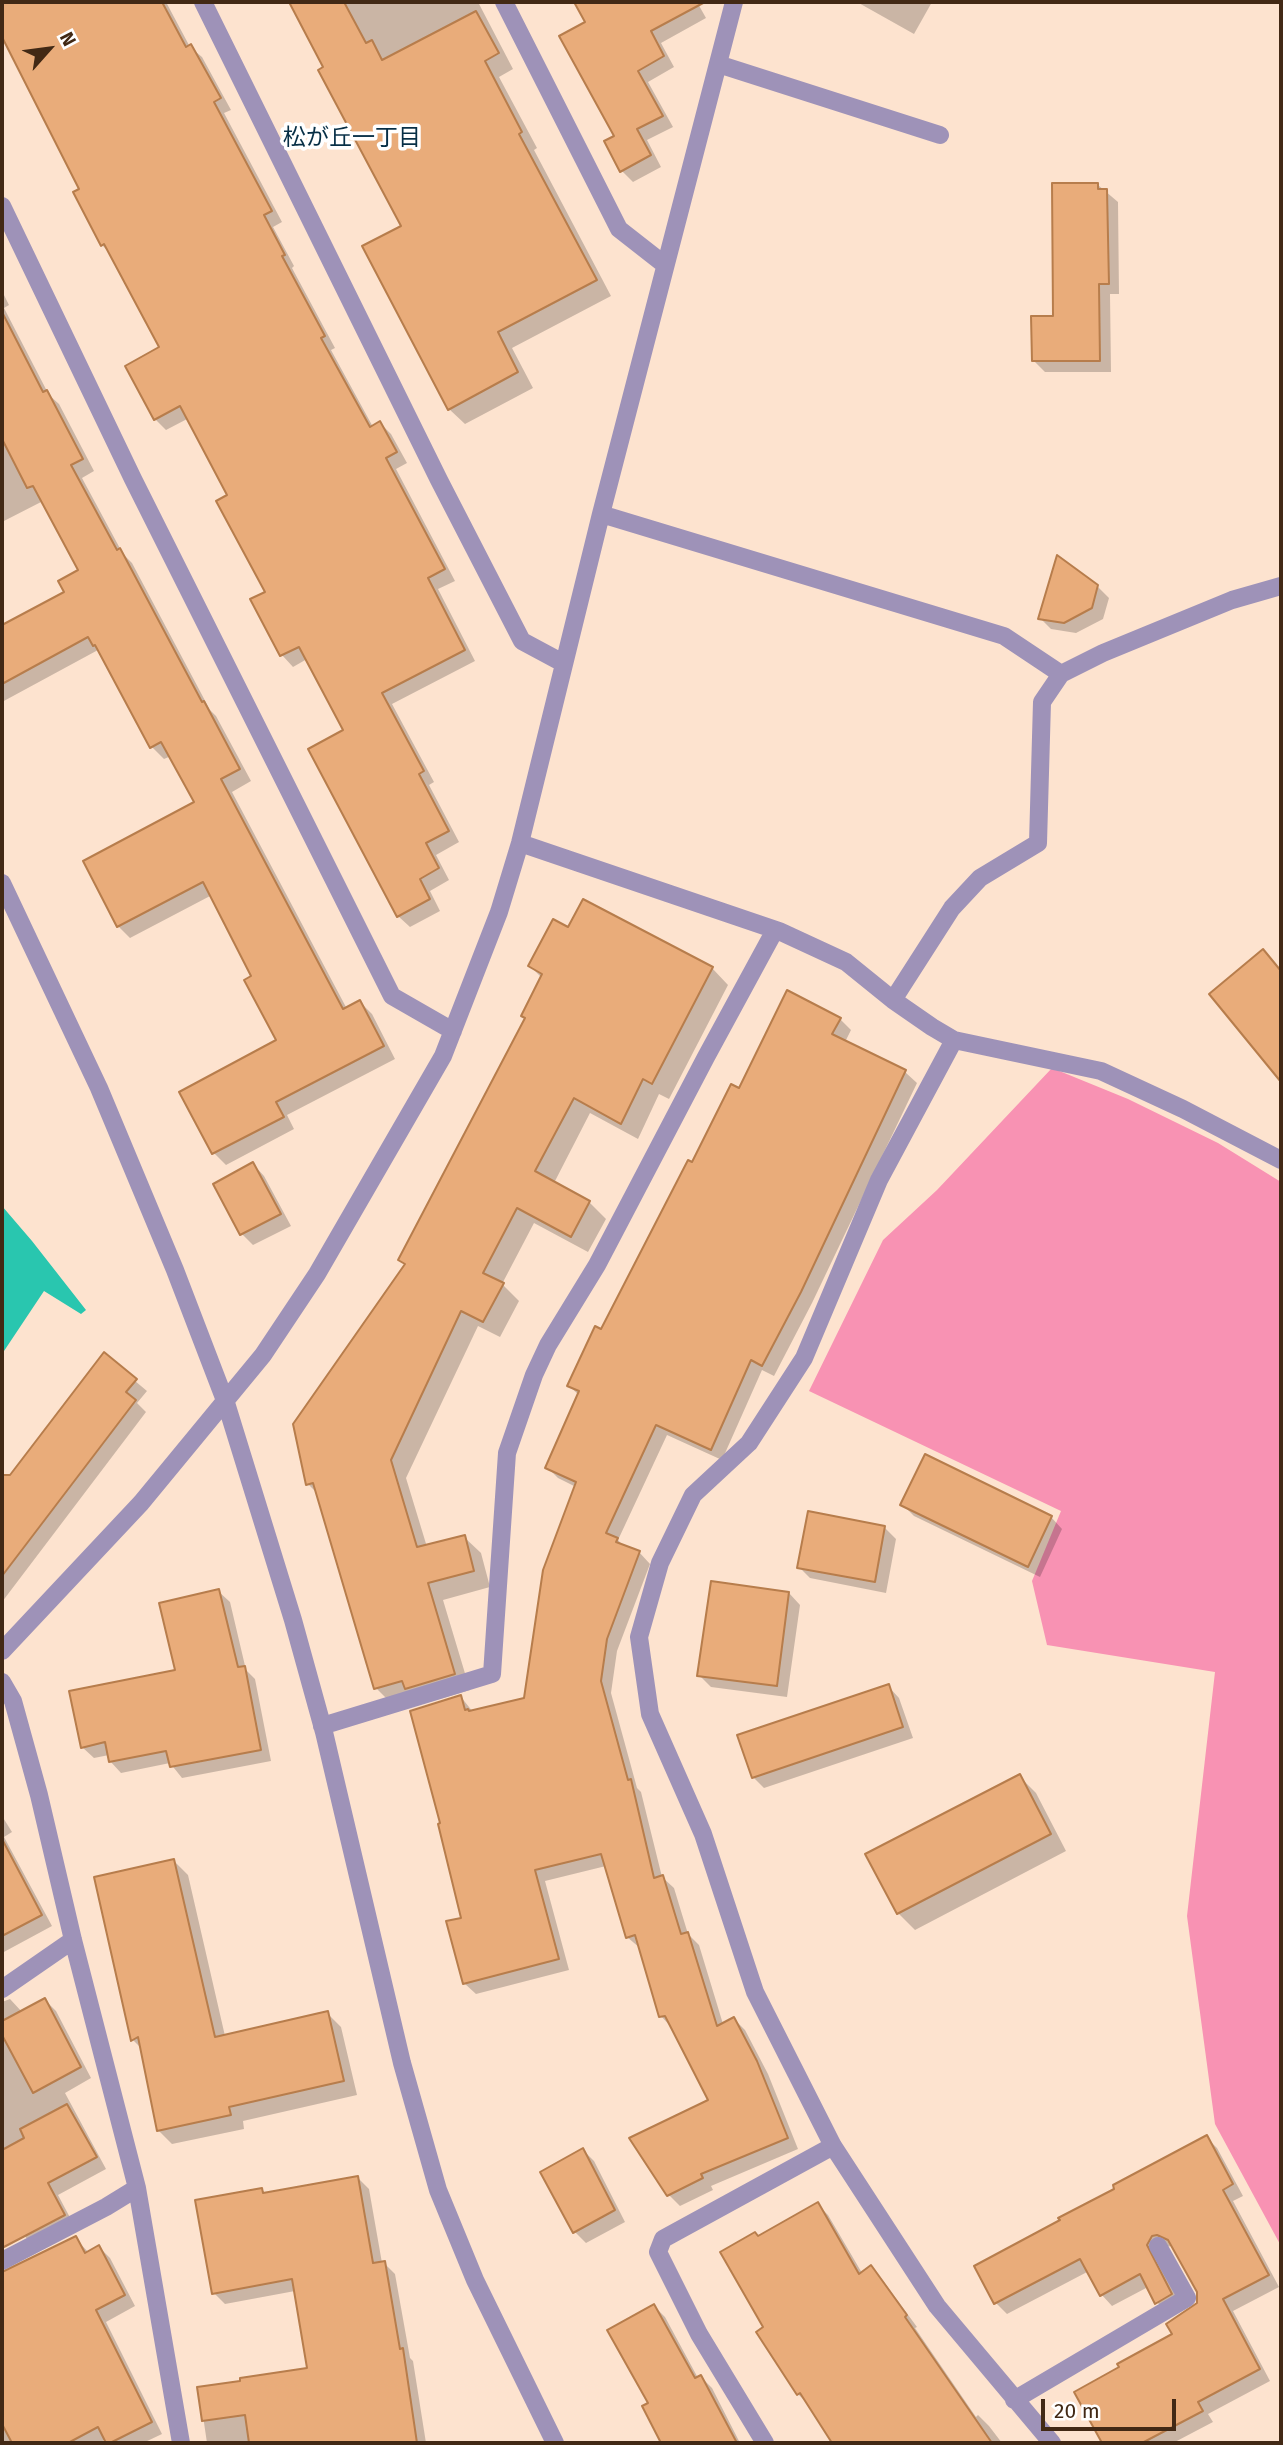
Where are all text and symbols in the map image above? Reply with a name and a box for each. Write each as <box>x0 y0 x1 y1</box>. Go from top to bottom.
north arrow <box>14 14 84 84</box>
text: N <box>55 28 81 50</box>
district label: 松が丘一丁目 <box>283 125 421 153</box>
scale bar <box>1045 2386 1180 2430</box>
text: 20 m <box>1054 2398 1100 2424</box>

